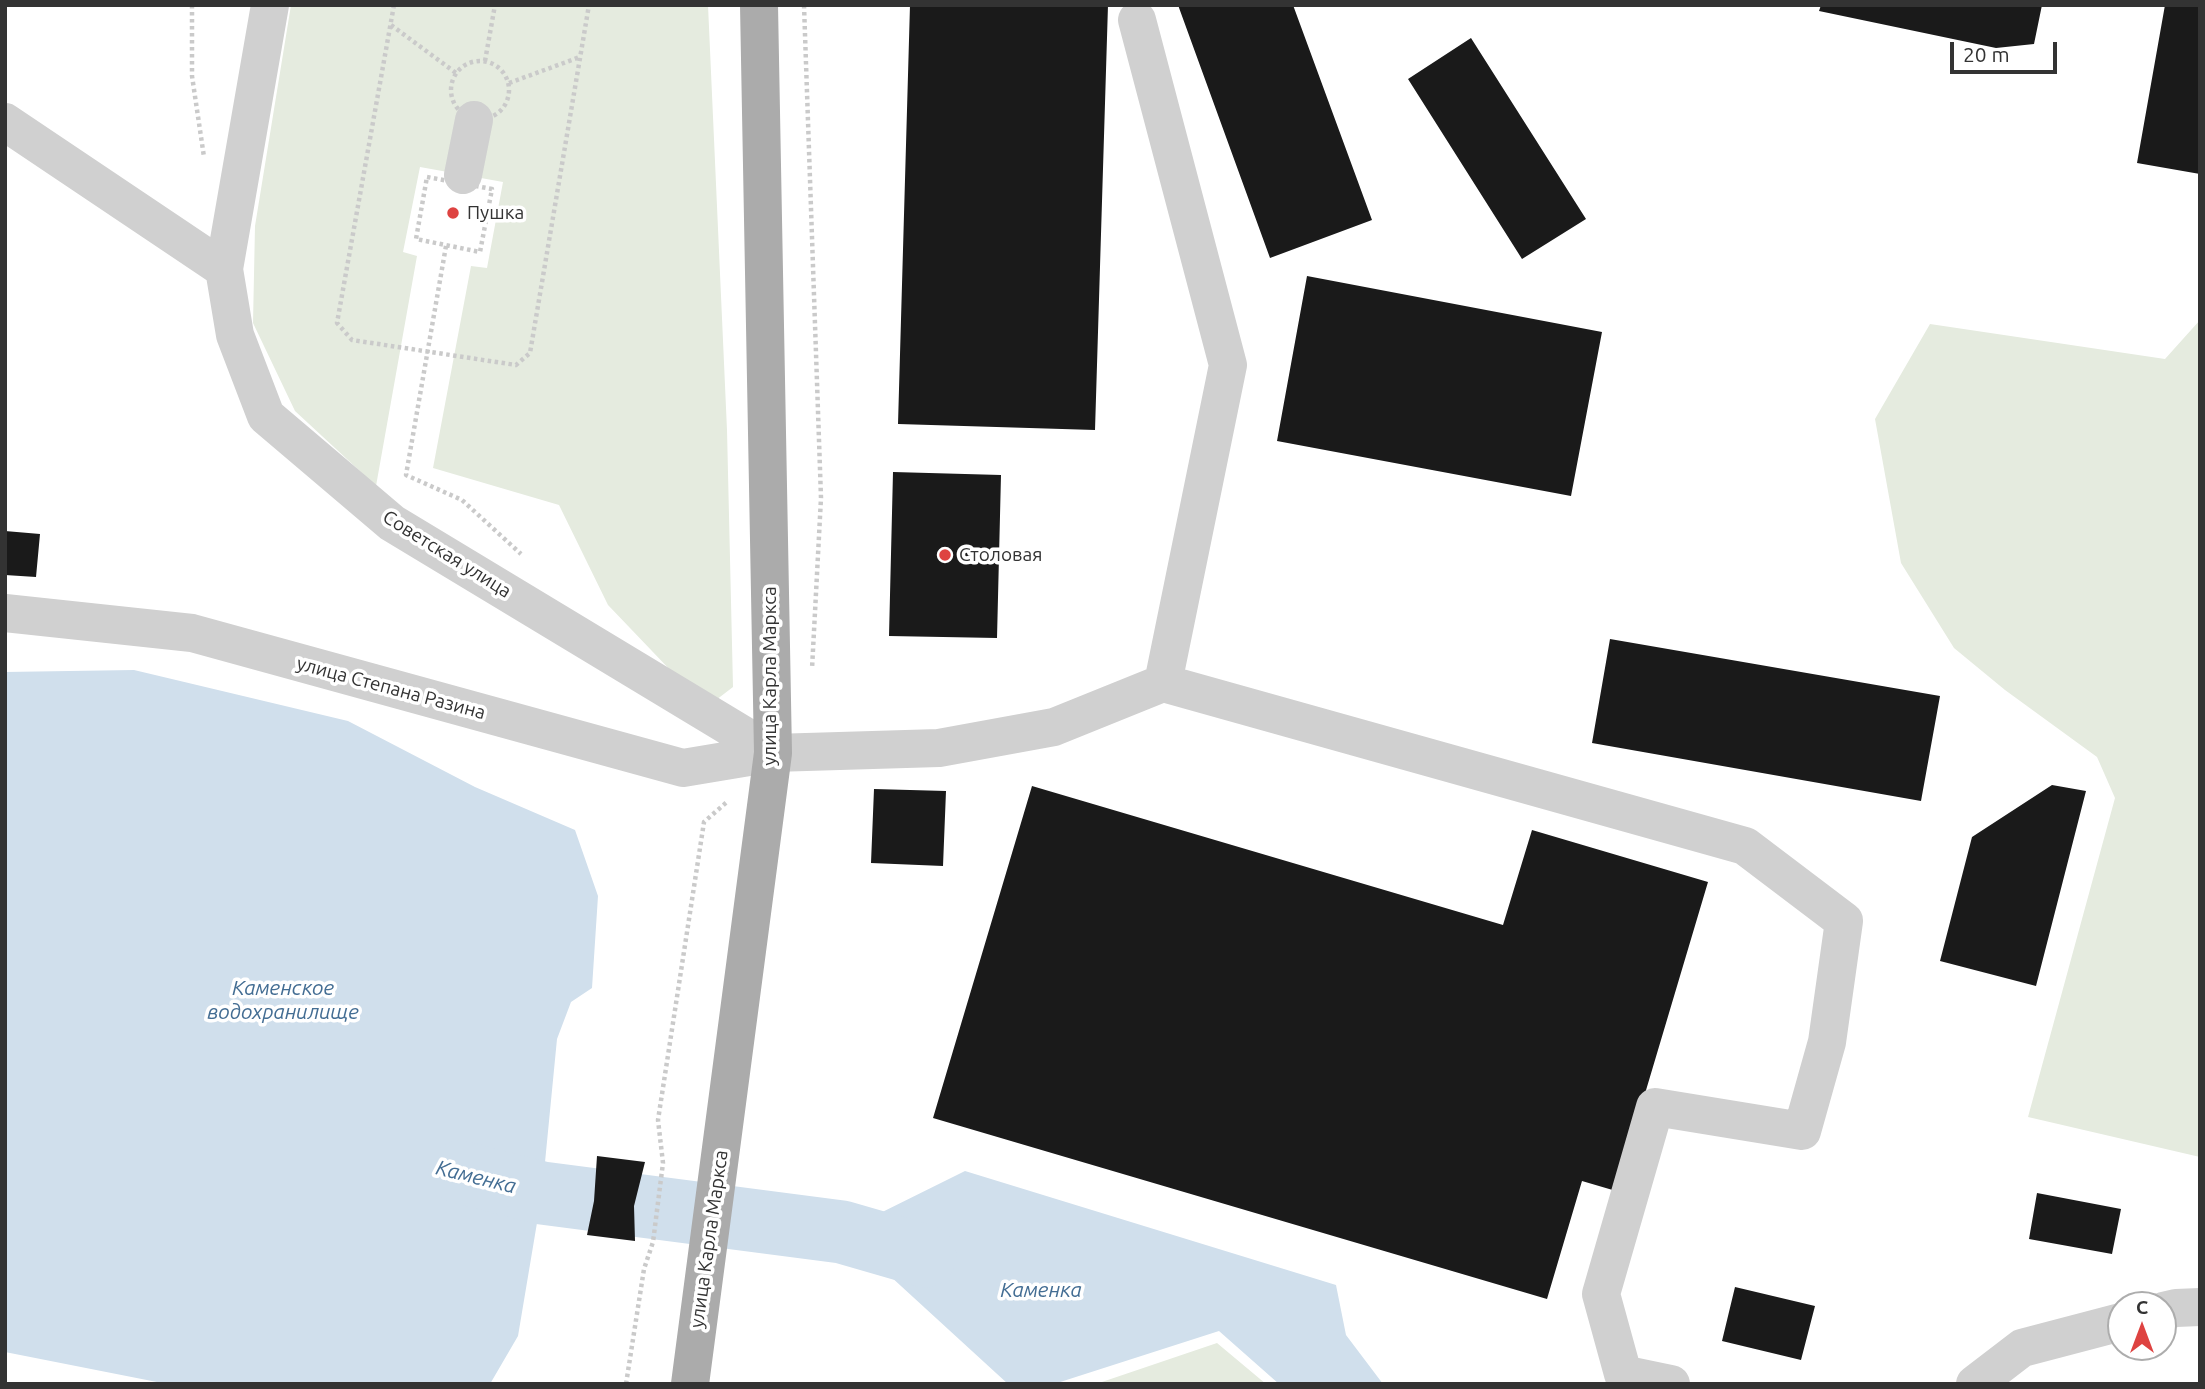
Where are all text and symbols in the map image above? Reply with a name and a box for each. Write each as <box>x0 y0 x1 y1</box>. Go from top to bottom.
scale bar <box>1953 28 2060 72</box>
text: 20 m <box>1963 42 2010 66</box>
place label: Пушка <box>467 202 524 224</box>
marker: Пушка <box>445 205 461 221</box>
street label: Советская улица <box>379 505 515 603</box>
place label: Столовая <box>959 544 1043 566</box>
marker: Столовая <box>937 547 953 563</box>
street label: улица Карла Маркса <box>759 586 781 766</box>
street label: улица Степана Разина <box>294 652 488 724</box>
water label: Каменское водохранилище <box>207 975 359 1025</box>
street label: улица Карла Маркса <box>685 1149 733 1329</box>
water label: Каменка <box>433 1155 519 1199</box>
water label: Каменка <box>1000 1277 1082 1303</box>
north arrow <box>2107 1291 2177 1361</box>
text: С <box>2136 1296 2148 1318</box>

